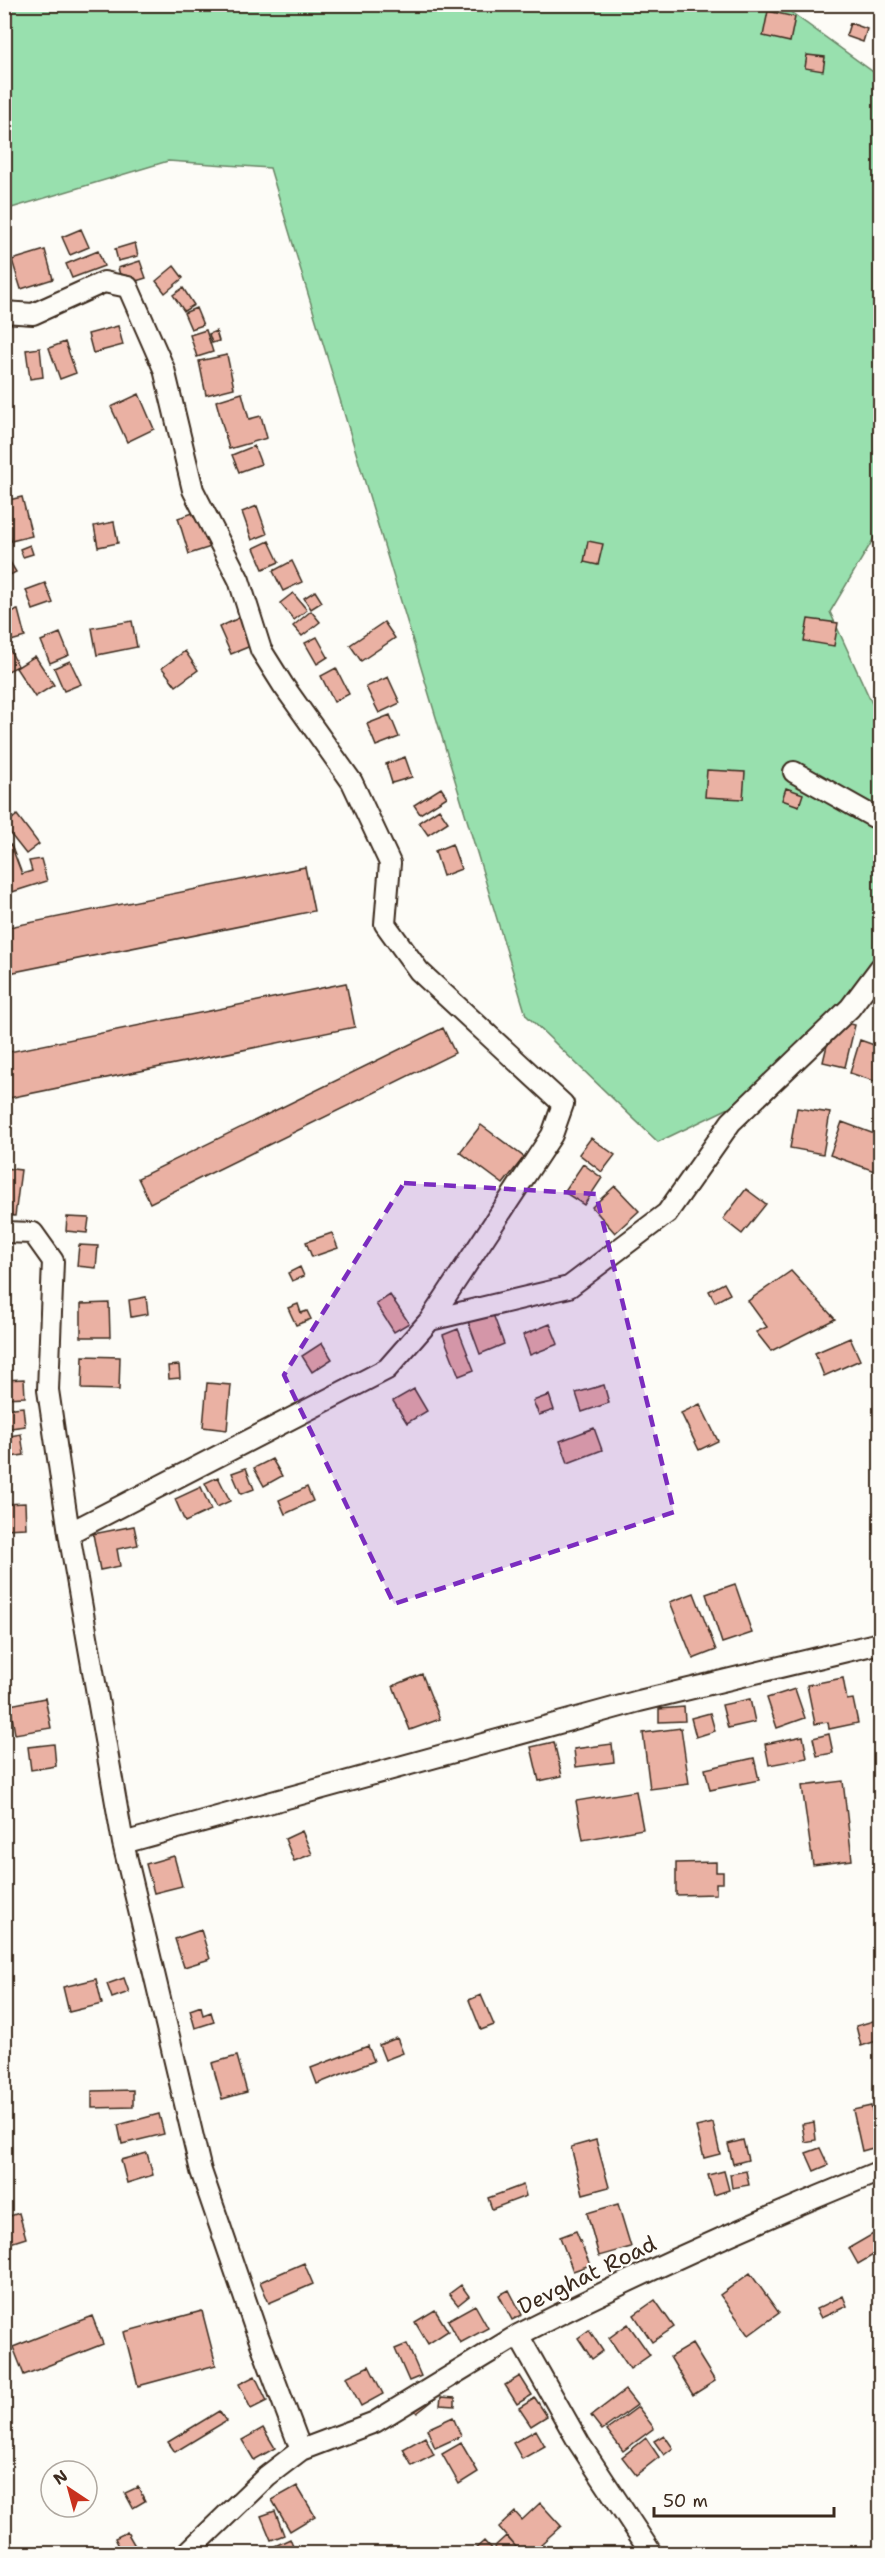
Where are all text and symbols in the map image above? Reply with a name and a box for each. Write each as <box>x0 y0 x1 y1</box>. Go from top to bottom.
street label: Devghat Road <box>513 2229 661 2321</box>
north arrow <box>39 2459 99 2519</box>
text: N <box>49 2465 72 2489</box>
scale bar <box>654 2480 834 2518</box>
text: 50 m <box>663 2489 708 2513</box>

